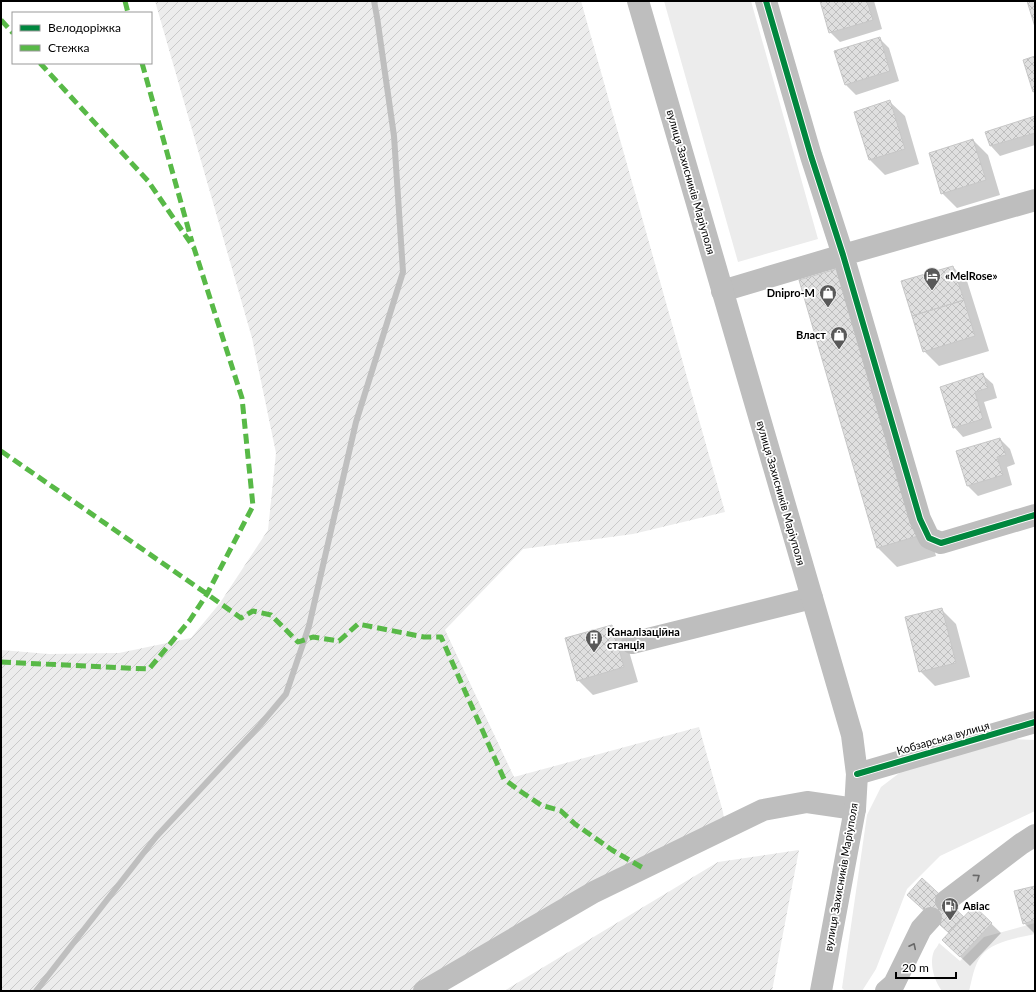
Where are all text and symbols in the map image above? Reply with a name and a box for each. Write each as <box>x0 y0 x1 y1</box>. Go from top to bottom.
legend <box>12 12 152 64</box>
text: Велодоріжка <box>48 20 121 35</box>
text: Стежка <box>48 40 90 55</box>
street label: вулиця Захисників Маріуполя <box>665 108 718 256</box>
hotel icon: «MelRose» <box>922 266 942 291</box>
place label: «MelRose» <box>945 269 998 282</box>
shop icon: Dnipro-M <box>818 283 838 308</box>
place label: Dnipro-M <box>767 286 815 299</box>
shop icon: Власт <box>829 325 849 350</box>
place label: Власт <box>796 328 826 341</box>
street label: вулиця Захисників Маріуполя <box>755 419 808 567</box>
place label: Каналізаційна станція <box>607 625 680 651</box>
building icon: Каналізаційна станція <box>584 628 604 653</box>
street label: Кобзарська вулиця <box>895 718 991 757</box>
street label: вулиця Захисників Маріуполя <box>821 802 860 952</box>
one-way arrow <box>973 875 980 882</box>
fuel station icon: Авіас <box>940 896 960 921</box>
place label: Авіас <box>962 899 990 912</box>
one-way arrow <box>908 943 915 950</box>
scale bar <box>896 954 956 980</box>
text: 20 m <box>902 960 929 975</box>

